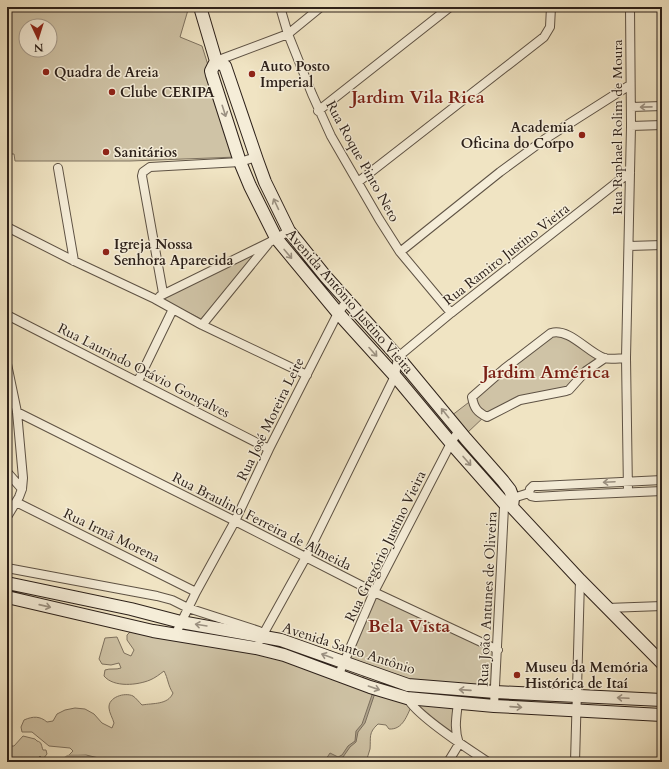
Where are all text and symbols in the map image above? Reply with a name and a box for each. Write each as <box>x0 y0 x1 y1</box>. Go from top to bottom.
north arrow <box>18 18 58 58</box>
street label: Rua Raphael Rolim de Moura <box>608 39 627 215</box>
text: N <box>33 40 44 55</box>
place label: Auto Posto Imperial <box>260 57 330 92</box>
place label: Quadra de Areia <box>54 63 159 82</box>
marker: Quadra de Areia <box>41 67 51 77</box>
marker: Auto Posto Imperial <box>247 69 257 79</box>
place label: Clube CERIPA <box>120 83 215 102</box>
district label: Jardim Vila Rica <box>348 85 485 110</box>
marker: Clube CERIPA <box>107 87 117 97</box>
street label: Rua Roque Pinto Neto <box>321 97 404 226</box>
one-way arrow <box>640 103 653 111</box>
one-way arrow <box>220 105 228 117</box>
place label: Academia Oficina do Corpo <box>461 118 574 153</box>
marker: Academia Oficina do Corpo <box>577 130 587 140</box>
place label: Sanitários <box>114 143 177 162</box>
marker: Sanitários <box>101 147 111 157</box>
one-way arrow <box>272 198 279 210</box>
street label: Rua Ramiro Justino Vieira <box>439 199 573 310</box>
street label: Avenida Antônio Justino Vieira <box>281 225 418 378</box>
place label: Igreja Nossa Senhora Aparecida <box>114 235 234 270</box>
marker: Igreja Nossa Senhora Aparecida <box>101 247 111 257</box>
one-way arrow <box>284 249 293 259</box>
street label: Rua Laurindo Otávio Gonçalves <box>54 319 233 422</box>
one-way arrow <box>369 347 378 357</box>
street label: Rua José Moreira Leite <box>232 354 309 484</box>
district label: Jardim América <box>479 360 610 385</box>
one-way arrow <box>440 408 449 419</box>
one-way arrow <box>463 456 472 467</box>
street label: Rua Gregório Justino Vieira <box>341 467 430 625</box>
street label: Rua Braulino Ferreira de Almeida <box>169 468 355 575</box>
one-way arrow <box>603 478 616 485</box>
street label: Rua Irmã Morena <box>60 504 163 567</box>
street label: Rua João Antunes de Oliveira <box>473 511 502 687</box>
one-way arrow <box>38 603 51 611</box>
district label: Bela Vista <box>368 614 450 639</box>
street label: Avenida Santo Antônio <box>280 618 418 679</box>
one-way arrow <box>195 621 208 629</box>
one-way arrow <box>321 651 333 659</box>
place label: Museu da Memória Histórica de Itaí <box>525 658 648 693</box>
marker: Museu da Memória Histórica de Itaí <box>512 670 522 680</box>
one-way arrow <box>367 685 380 692</box>
one-way arrow <box>459 687 472 694</box>
one-way arrow <box>617 695 630 702</box>
one-way arrow <box>509 703 522 711</box>

